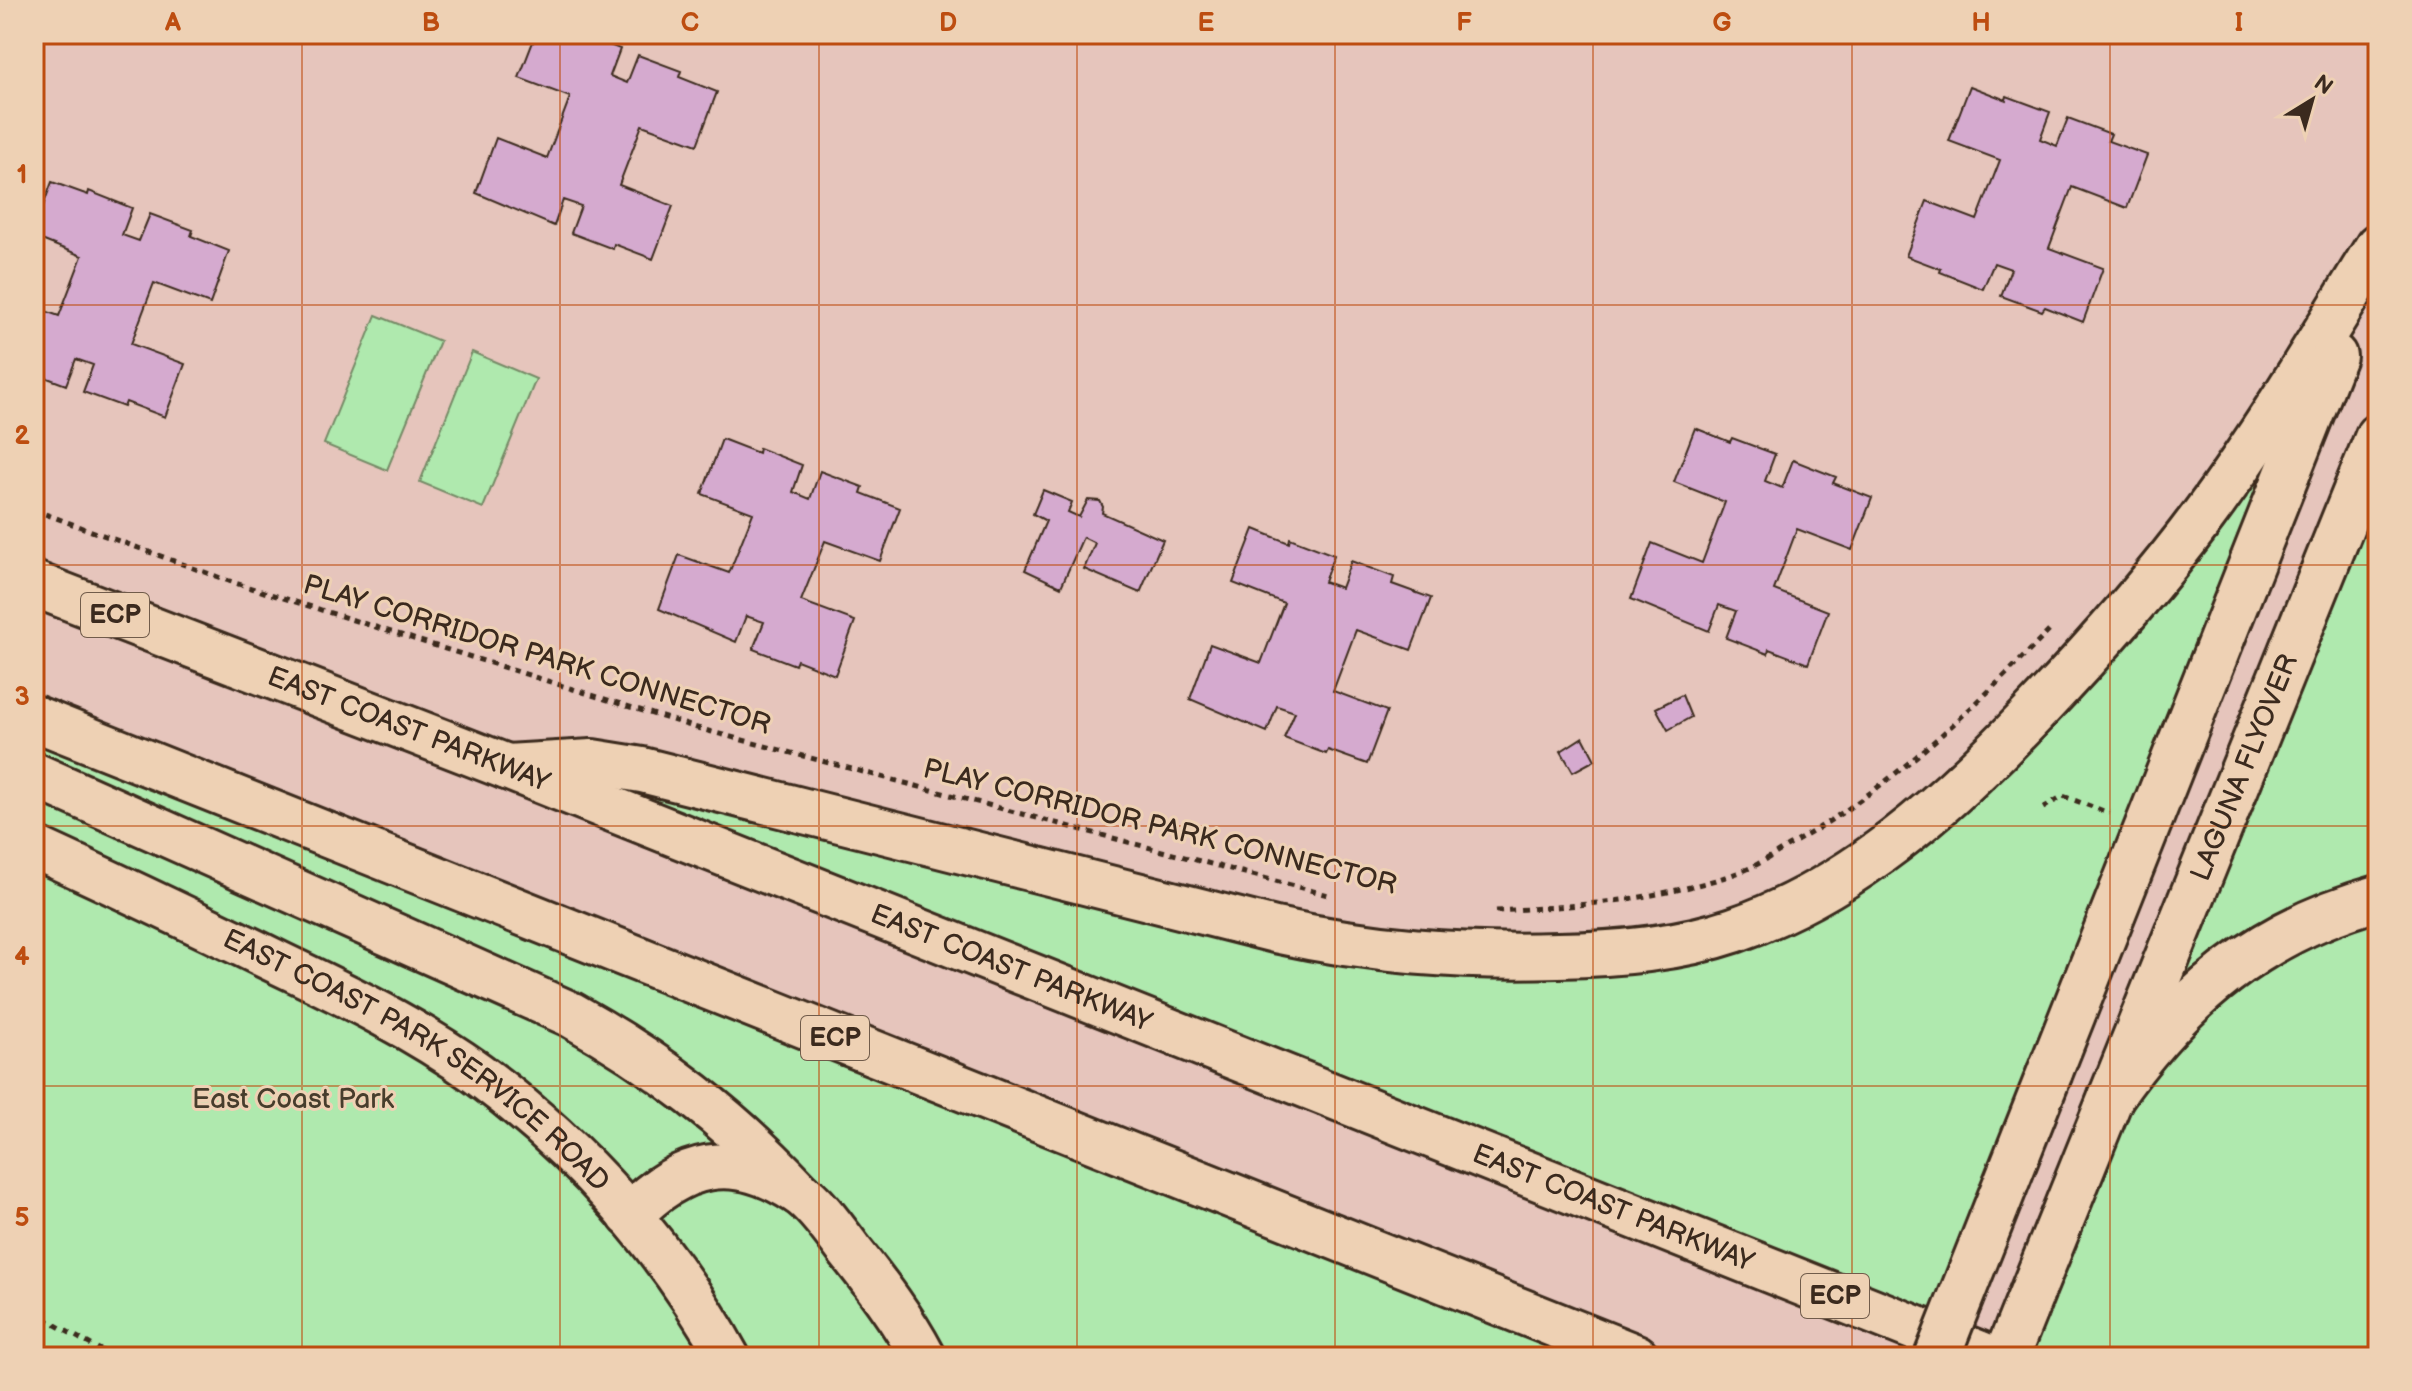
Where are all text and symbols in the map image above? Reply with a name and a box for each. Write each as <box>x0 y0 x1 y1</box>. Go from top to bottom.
text: A <box>164 8 181 39</box>
text: B <box>422 8 440 39</box>
text: C <box>681 8 699 39</box>
text: D <box>939 8 957 39</box>
text: E <box>1198 8 1215 39</box>
text: F <box>1456 8 1472 39</box>
text: G <box>1712 8 1732 39</box>
text: H <box>1971 8 1991 39</box>
text: I <box>2235 8 2243 39</box>
north arrow <box>2272 60 2352 140</box>
text: N <box>2308 69 2338 101</box>
text: 1 <box>17 160 27 191</box>
text: 2 <box>14 421 30 452</box>
street label: PLAY CORRIDOR PARK CONNECTOR <box>299 568 775 742</box>
road number: ECP <box>81 593 149 637</box>
street label: LAGUNA FLYOVER <box>2184 649 2305 885</box>
street label: EAST COAST PARKWAY <box>263 660 555 799</box>
text: 3 <box>14 682 30 713</box>
street label: PLAY CORRIDOR PARK CONNECTOR <box>920 752 1400 902</box>
street label: EAST COAST PARKWAY <box>866 897 1157 1039</box>
street label: EAST COAST PARK SERVICE ROAD <box>218 922 616 1198</box>
text: 4 <box>14 942 30 973</box>
road number: ECP <box>801 1016 869 1060</box>
park label: East Coast Park <box>192 1083 394 1116</box>
street label: EAST COAST PARKWAY <box>1468 1137 1759 1279</box>
text: 5 <box>14 1203 30 1234</box>
road number: ECP <box>1801 1274 1869 1318</box>

